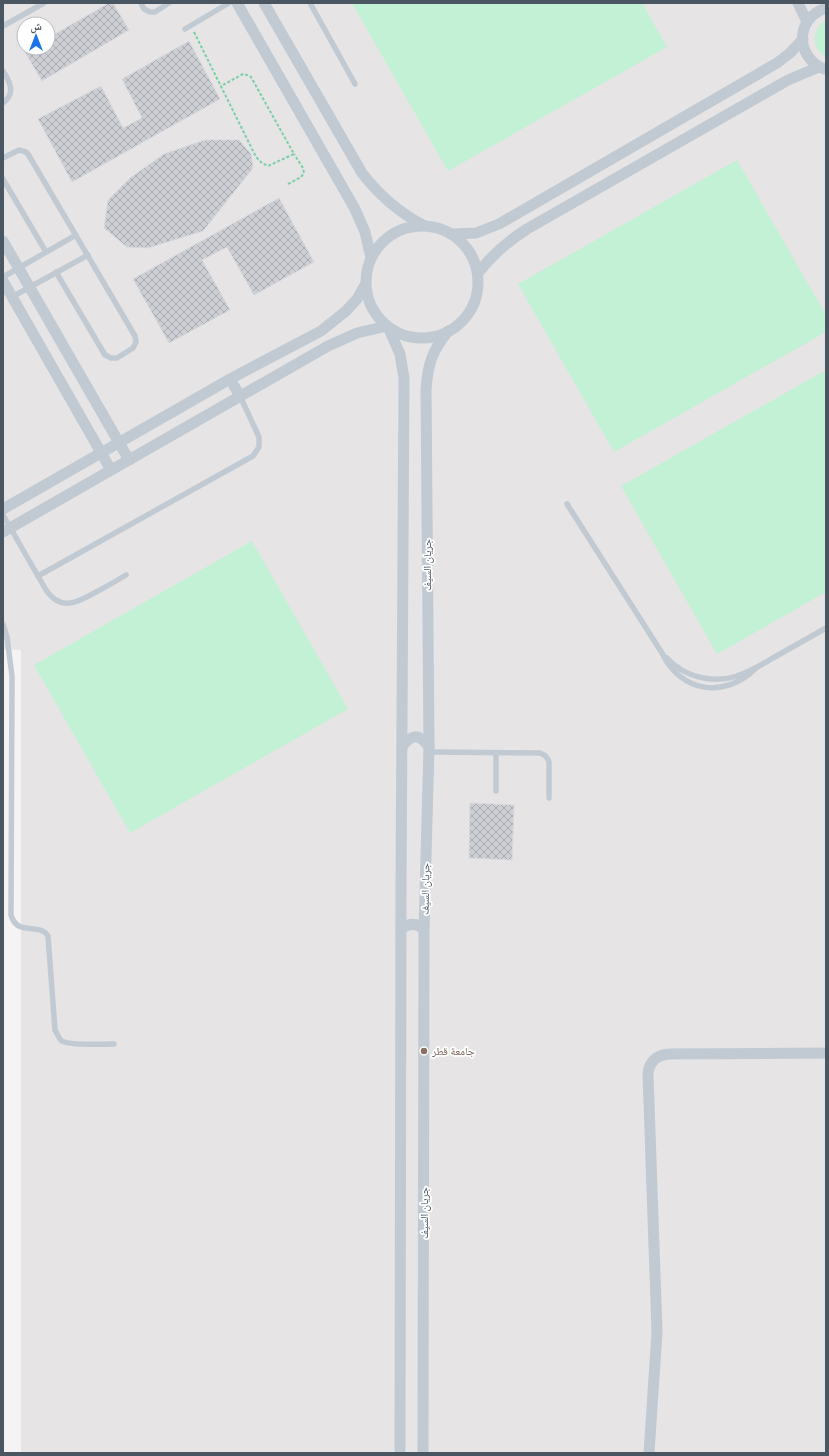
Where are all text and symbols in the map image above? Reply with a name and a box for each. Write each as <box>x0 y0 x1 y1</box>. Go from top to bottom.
north arrow <box>16 16 56 56</box>
text: ش <box>30 19 42 34</box>
street label: جريان السيف <box>420 539 434 591</box>
street label: جريان السيف <box>418 863 432 915</box>
place label: جامعة قطر <box>431 1044 475 1058</box>
marker: جامعة قطر <box>419 1046 429 1056</box>
street label: جريان السيف <box>417 1187 431 1239</box>

